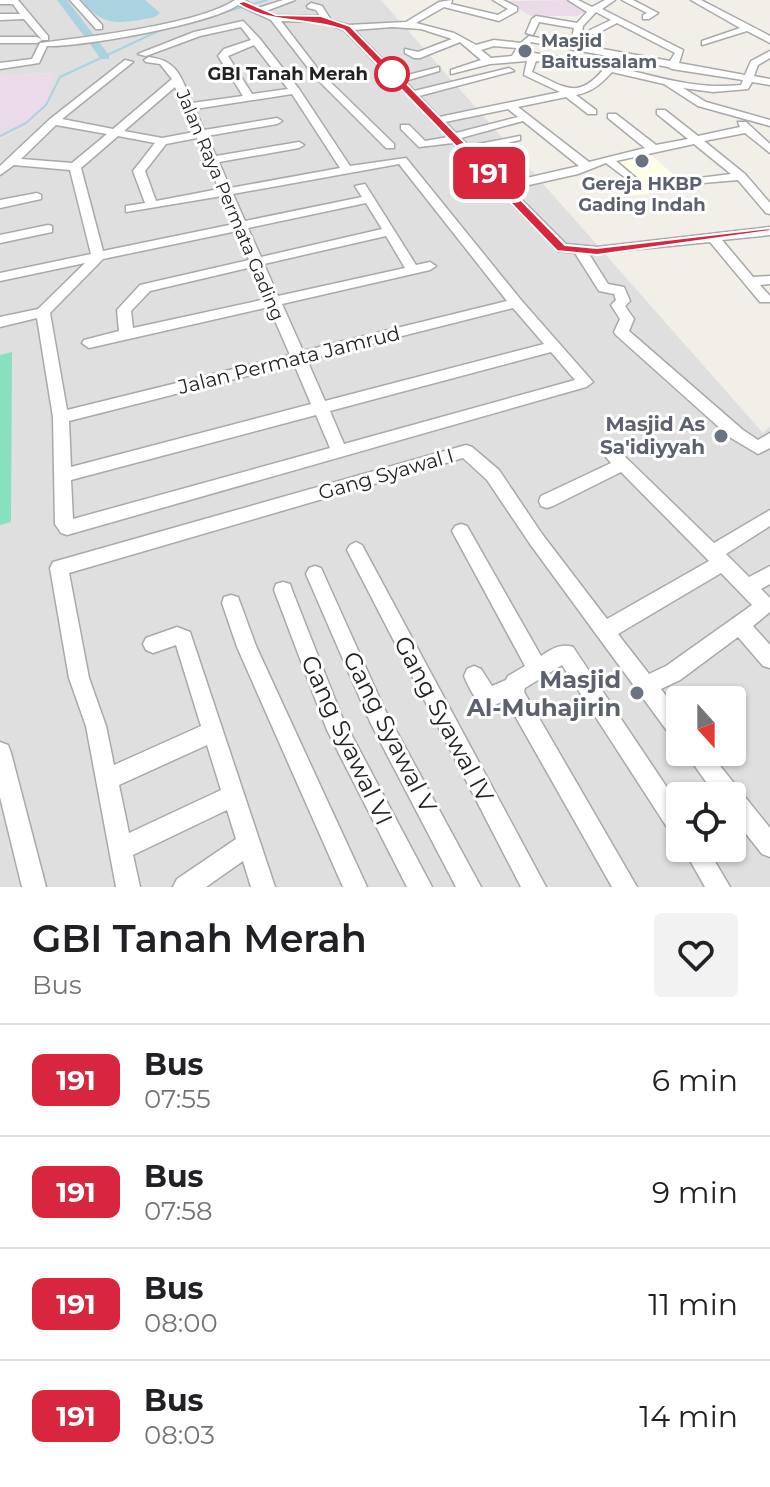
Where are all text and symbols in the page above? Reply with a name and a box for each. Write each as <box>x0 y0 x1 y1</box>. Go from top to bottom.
place label: Masjid Baitussalam <box>541 30 657 73</box>
marker: Masjid Baitussalam <box>516 42 534 60</box>
marker: GBI Tanah Merah <box>375 57 409 91</box>
place label: GBI Tanah Merah <box>207 63 368 85</box>
street label: Jalan Raya Permata Gading <box>171 85 289 324</box>
line badge: 191 <box>443 147 535 199</box>
marker: Gereja HKBP Gading Indah <box>633 152 651 170</box>
text: 191 <box>469 156 509 190</box>
place label: Gereja HKBP Gading Indah <box>578 173 706 216</box>
street label: Jalan Permata Jamrud <box>175 321 402 399</box>
place label: Masjid As Sa'idiyyah <box>600 412 705 459</box>
marker: Masjid As Sa'idiyyah <box>712 427 730 445</box>
street label: Gang Syawal I <box>316 443 456 505</box>
street label: Gang Syawal IV <box>388 631 500 807</box>
street label: Gang Syawal V <box>337 646 443 818</box>
street label: Gang Syawal VI <box>295 650 399 830</box>
place label: Masjid Al-Muhajirin <box>466 665 621 722</box>
marker: Masjid Al-Muhajirin <box>628 684 646 702</box>
north arrow <box>666 686 746 766</box>
map controls <box>666 686 746 862</box>
button: locate <box>666 782 746 862</box>
button: heart <box>654 913 738 997</box>
text: GBI Tanah Merah <box>32 915 367 962</box>
text: Bus <box>32 969 82 1001</box>
text: Bus <box>144 1046 204 1083</box>
text: 6 min <box>652 1062 738 1099</box>
text: 191 <box>56 1063 96 1097</box>
text: 07:55 <box>144 1083 211 1115</box>
text: Bus <box>144 1158 204 1195</box>
text: 9 min <box>652 1174 738 1211</box>
text: 191 <box>56 1175 96 1209</box>
text: 07:58 <box>144 1195 213 1227</box>
text: Bus <box>144 1270 204 1307</box>
text: 11 min <box>648 1286 738 1323</box>
text: 191 <box>56 1287 96 1321</box>
text: 08:00 <box>144 1307 218 1339</box>
text: Bus <box>144 1382 204 1419</box>
text: 14 min <box>639 1398 738 1435</box>
text: 191 <box>56 1399 96 1433</box>
text: 08:03 <box>144 1419 215 1451</box>

